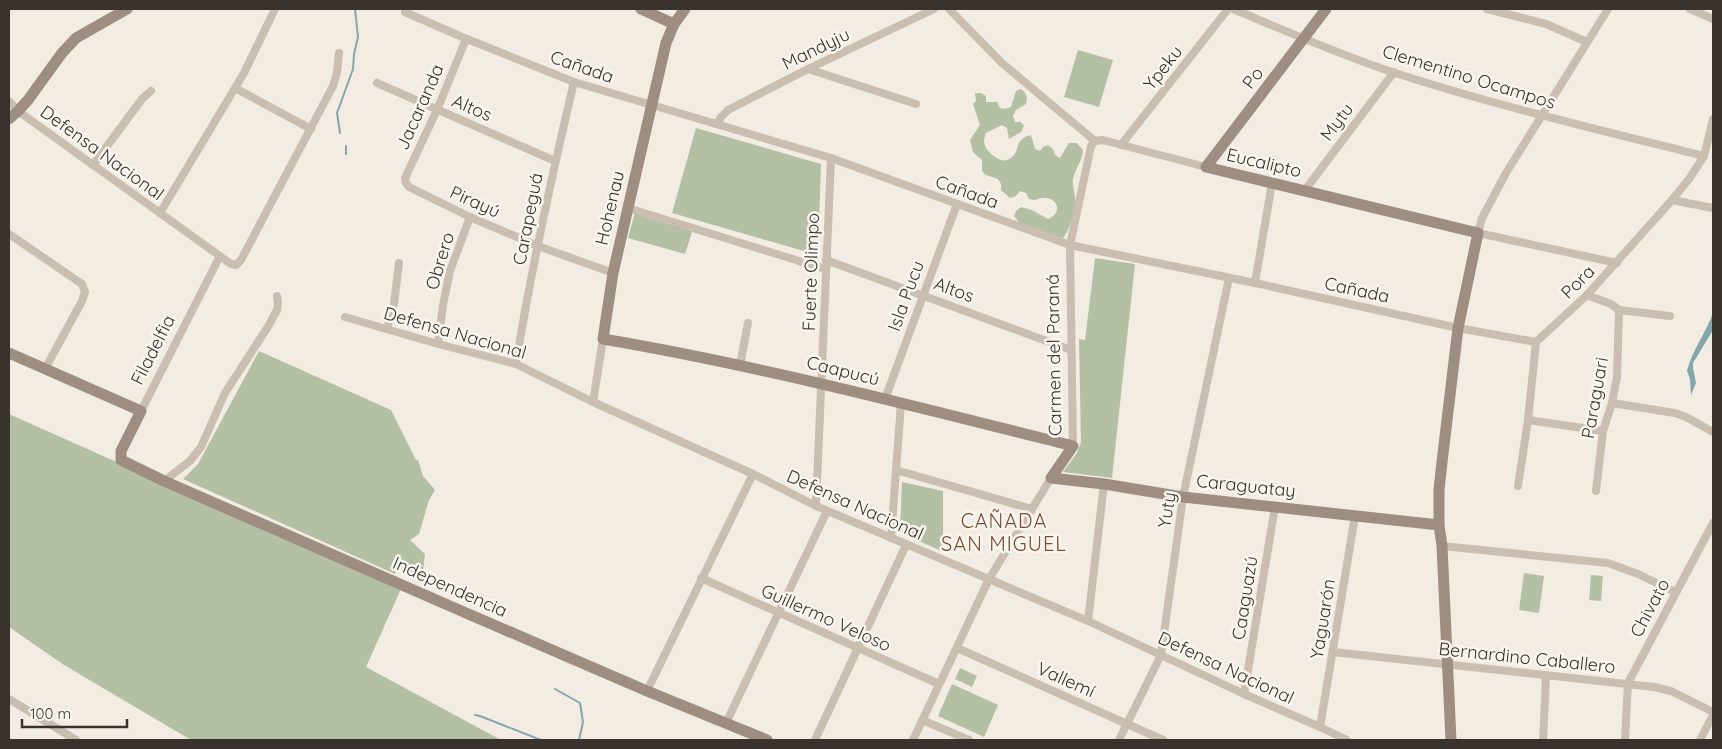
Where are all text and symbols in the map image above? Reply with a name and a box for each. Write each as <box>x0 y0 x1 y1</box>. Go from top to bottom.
street label: Mandyju <box>778 22 853 75</box>
street label: Clementino Ocampos <box>1380 39 1558 114</box>
street label: Ypeku <box>1138 41 1187 95</box>
street label: Cañada <box>547 45 617 88</box>
street label: Jacaranda <box>390 60 449 153</box>
street label: Po <box>1237 62 1268 93</box>
street label: Altos <box>449 89 496 126</box>
street label: Mytu <box>1315 98 1358 145</box>
street label: Defensa Nacional <box>36 100 169 205</box>
street label: Eucalipto <box>1224 143 1304 182</box>
street label: Hohenau <box>590 168 629 247</box>
street label: Cañada <box>932 169 1002 214</box>
street label: Carapeguá <box>507 171 548 267</box>
street label: Pirayú <box>446 180 504 223</box>
street label: Fuerte Olimpo <box>797 212 824 332</box>
street label: Obrero <box>420 229 459 292</box>
street label: Isla Pucu <box>882 257 929 334</box>
street label: Pora <box>1556 260 1600 304</box>
street label: Cañada <box>1323 271 1392 308</box>
street label: Altos <box>931 272 977 307</box>
street label: Carmen del Paraná <box>1041 274 1066 436</box>
street label: Defensa Nacional <box>381 301 529 364</box>
street label: Filadelfia <box>125 311 180 389</box>
street label: Caapucú <box>804 350 882 391</box>
street label: Paraguari <box>1576 355 1613 440</box>
street label: Defensa Nacional <box>783 464 927 545</box>
street label: Caraguatay <box>1195 469 1297 502</box>
street label: Yuty <box>1152 490 1181 530</box>
district label: CAÑADA SAN MIGUEL <box>941 508 1067 556</box>
street label: Independencia <box>389 551 511 622</box>
street label: Caaguazú <box>1227 554 1263 642</box>
street label: Chivato <box>1625 575 1675 641</box>
street label: Yaguarón <box>1305 577 1340 661</box>
street label: Guillermo Veloso <box>758 579 895 656</box>
street label: Defensa Nacional <box>1154 626 1298 709</box>
street label: Bernardino Caballero <box>1437 637 1617 678</box>
street label: Vallemí <box>1034 657 1099 703</box>
scale bar <box>22 696 128 728</box>
text: 100 m <box>30 704 71 723</box>

